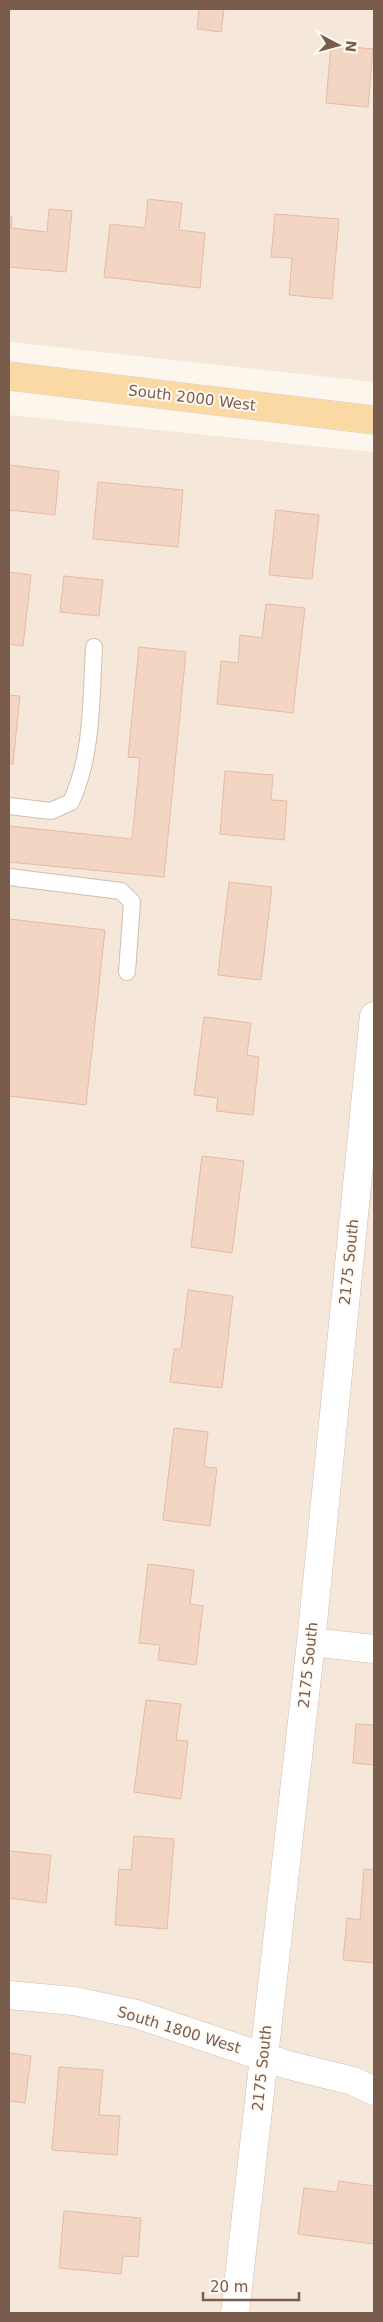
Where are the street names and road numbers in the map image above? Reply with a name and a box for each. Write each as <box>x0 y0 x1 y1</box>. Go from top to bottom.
street label: South 2000 West <box>127 381 257 415</box>
street label: 2175 South <box>336 1218 362 1306</box>
street label: 2175 South <box>295 1621 321 1709</box>
street label: South 1800 West <box>115 2003 243 2057</box>
street label: 2175 South <box>249 2024 275 2112</box>

